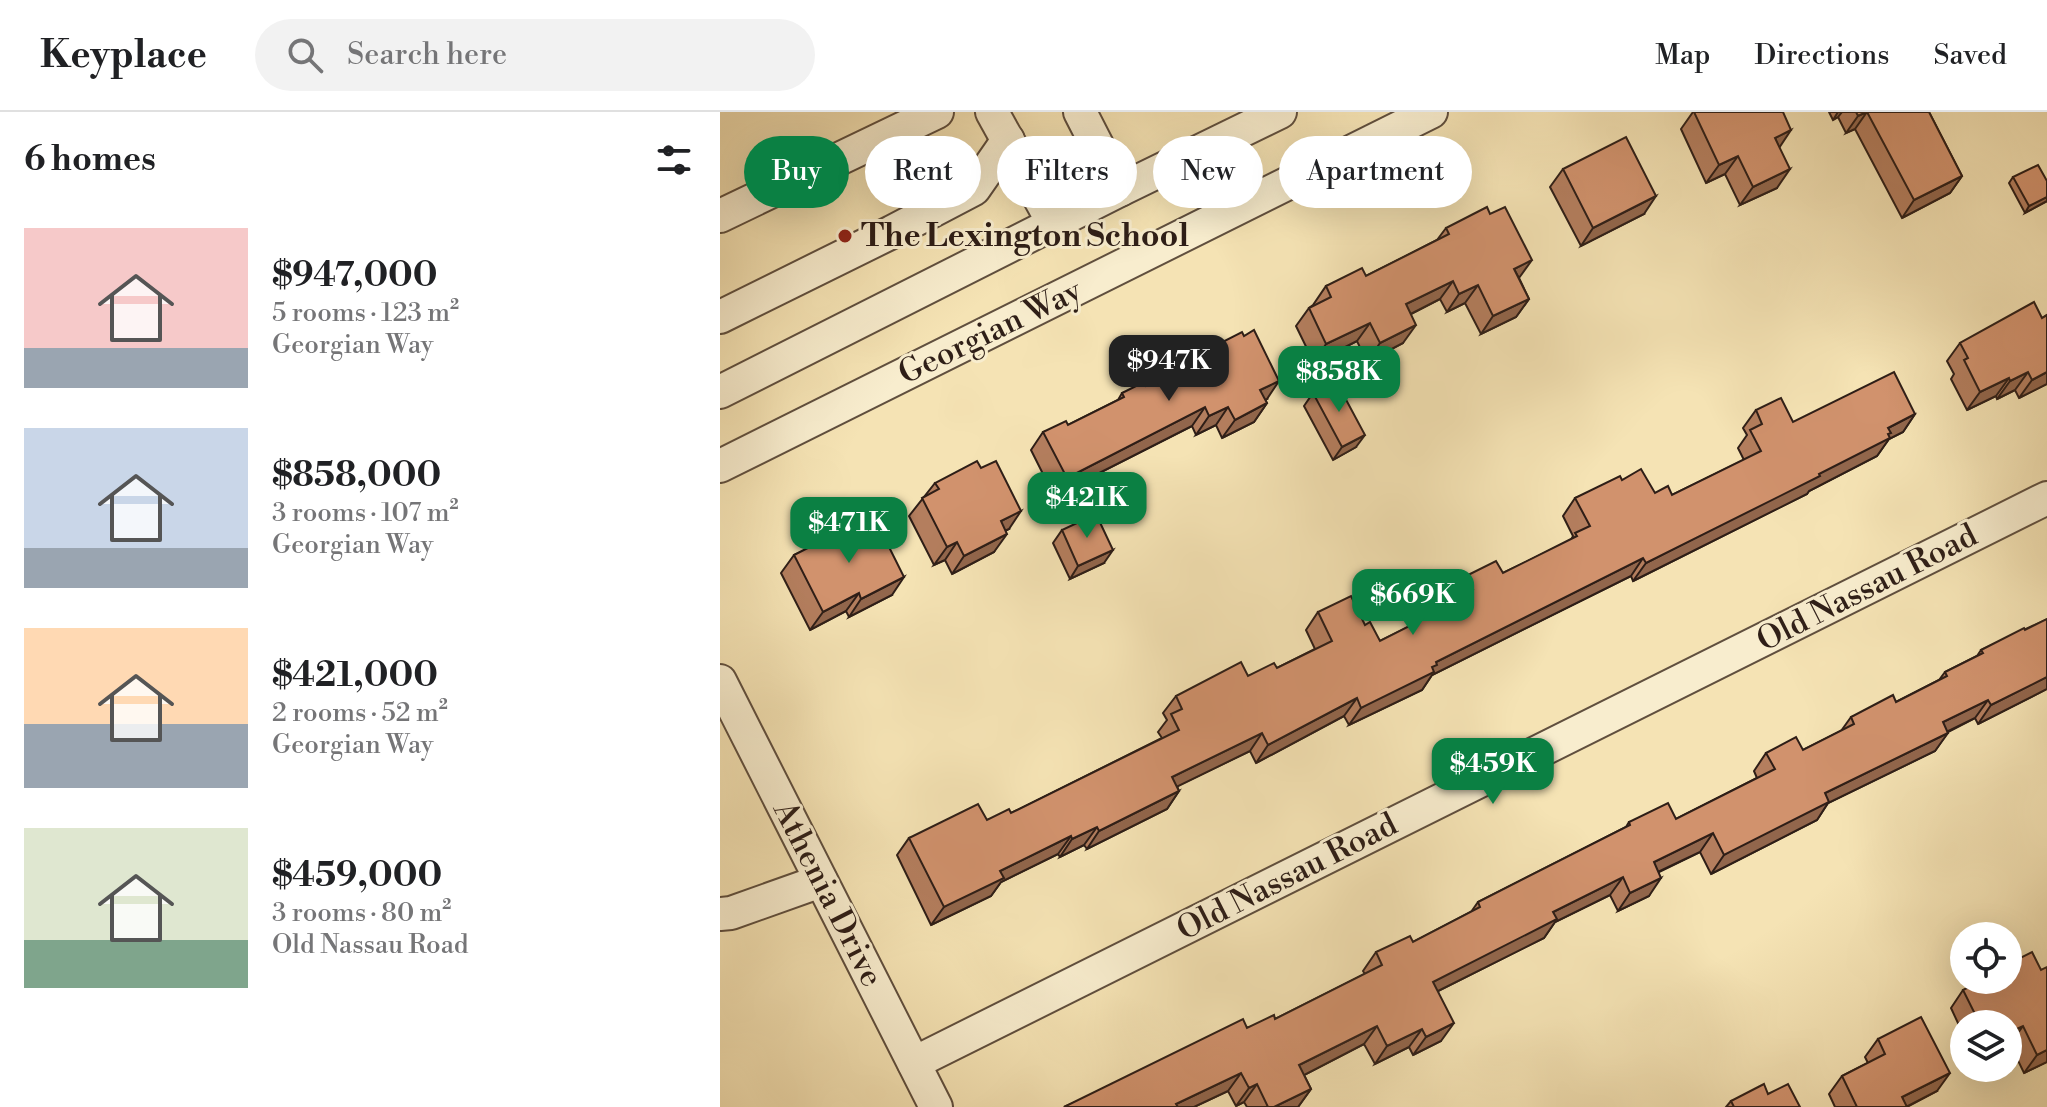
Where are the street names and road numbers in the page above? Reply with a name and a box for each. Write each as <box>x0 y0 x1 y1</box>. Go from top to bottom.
street label: Georgian Way <box>892 270 1088 394</box>
street label: Old Nassau Road <box>1750 515 1984 661</box>
street label: Athenia Drive <box>764 794 892 993</box>
street label: Old Nassau Road <box>1170 804 1404 950</box>

